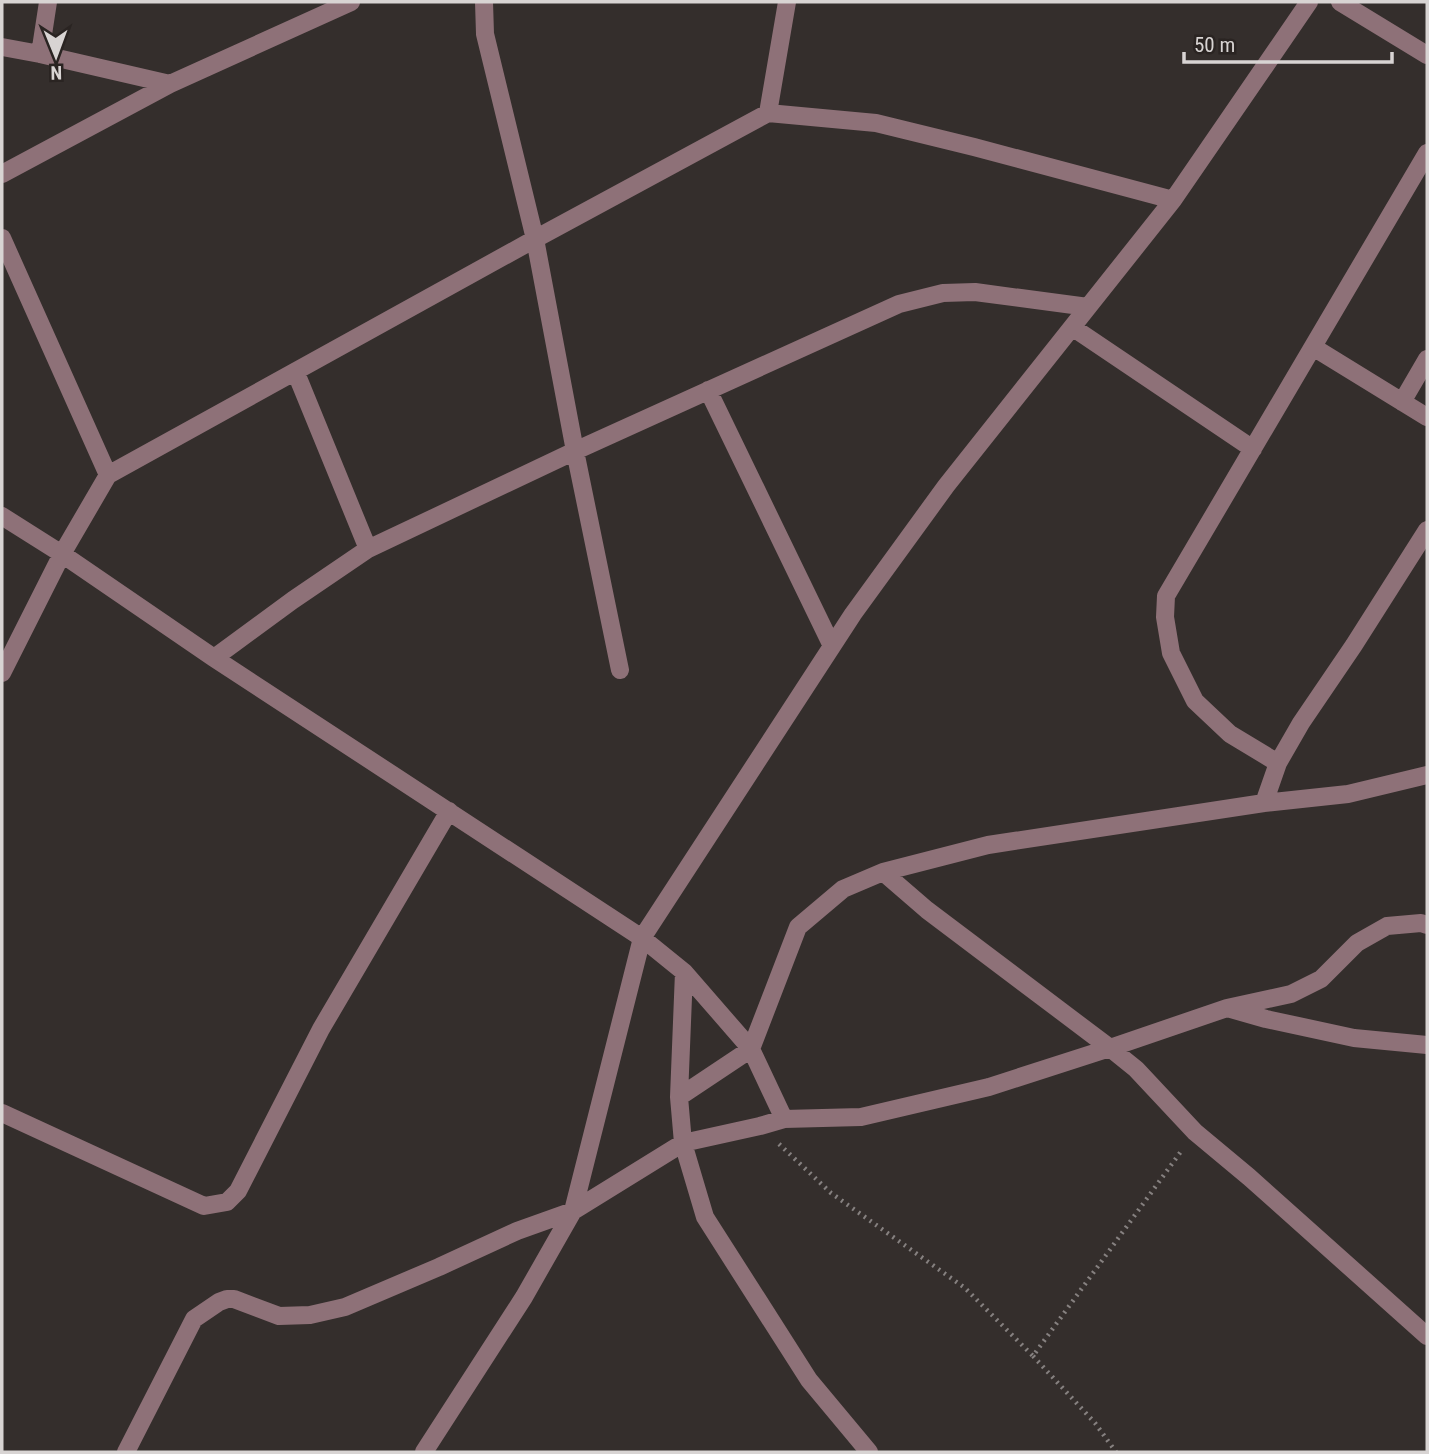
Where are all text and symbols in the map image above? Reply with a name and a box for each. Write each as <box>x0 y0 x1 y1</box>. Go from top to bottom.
north arrow <box>21 21 91 91</box>
scale bar <box>1184 21 1392 65</box>
text: 50 m <box>1194 33 1235 57</box>
text: N <box>50 61 62 84</box>

